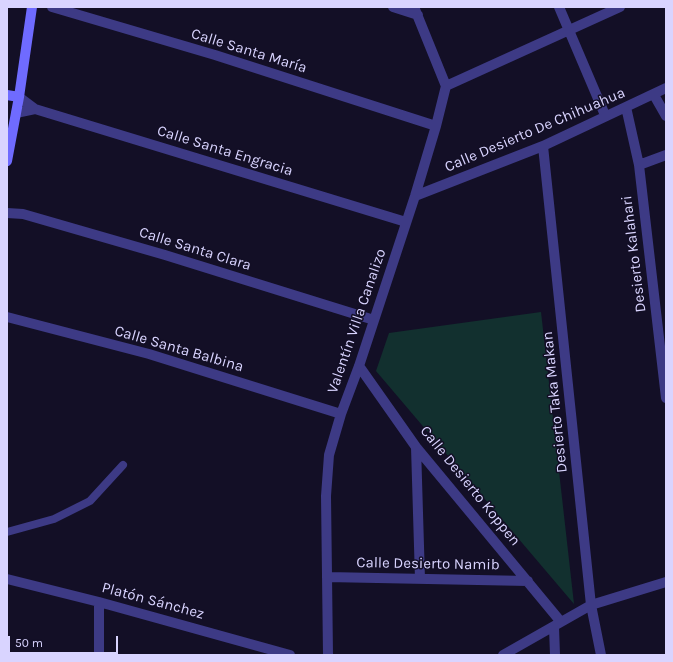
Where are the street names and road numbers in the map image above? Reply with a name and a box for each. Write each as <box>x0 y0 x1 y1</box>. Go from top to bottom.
street label: Calle Santa María <box>189 25 309 77</box>
street label: Calle Desierto De Chihuahua <box>442 84 628 176</box>
street label: Calle Santa Engracia <box>155 122 295 180</box>
street label: Desierto Kalahari <box>618 195 650 313</box>
street label: Calle Santa Clara <box>137 223 253 275</box>
street label: Valentín Villa Canalizo <box>324 246 390 396</box>
street label: Calle Santa Balbina <box>112 322 246 376</box>
street label: Desierto Taka Makan <box>539 330 571 474</box>
street label: Calle Desierto Koppen <box>416 422 524 550</box>
street label: Calle Desierto Namib <box>356 554 500 574</box>
street label: Platón Sánchez <box>100 579 206 623</box>

